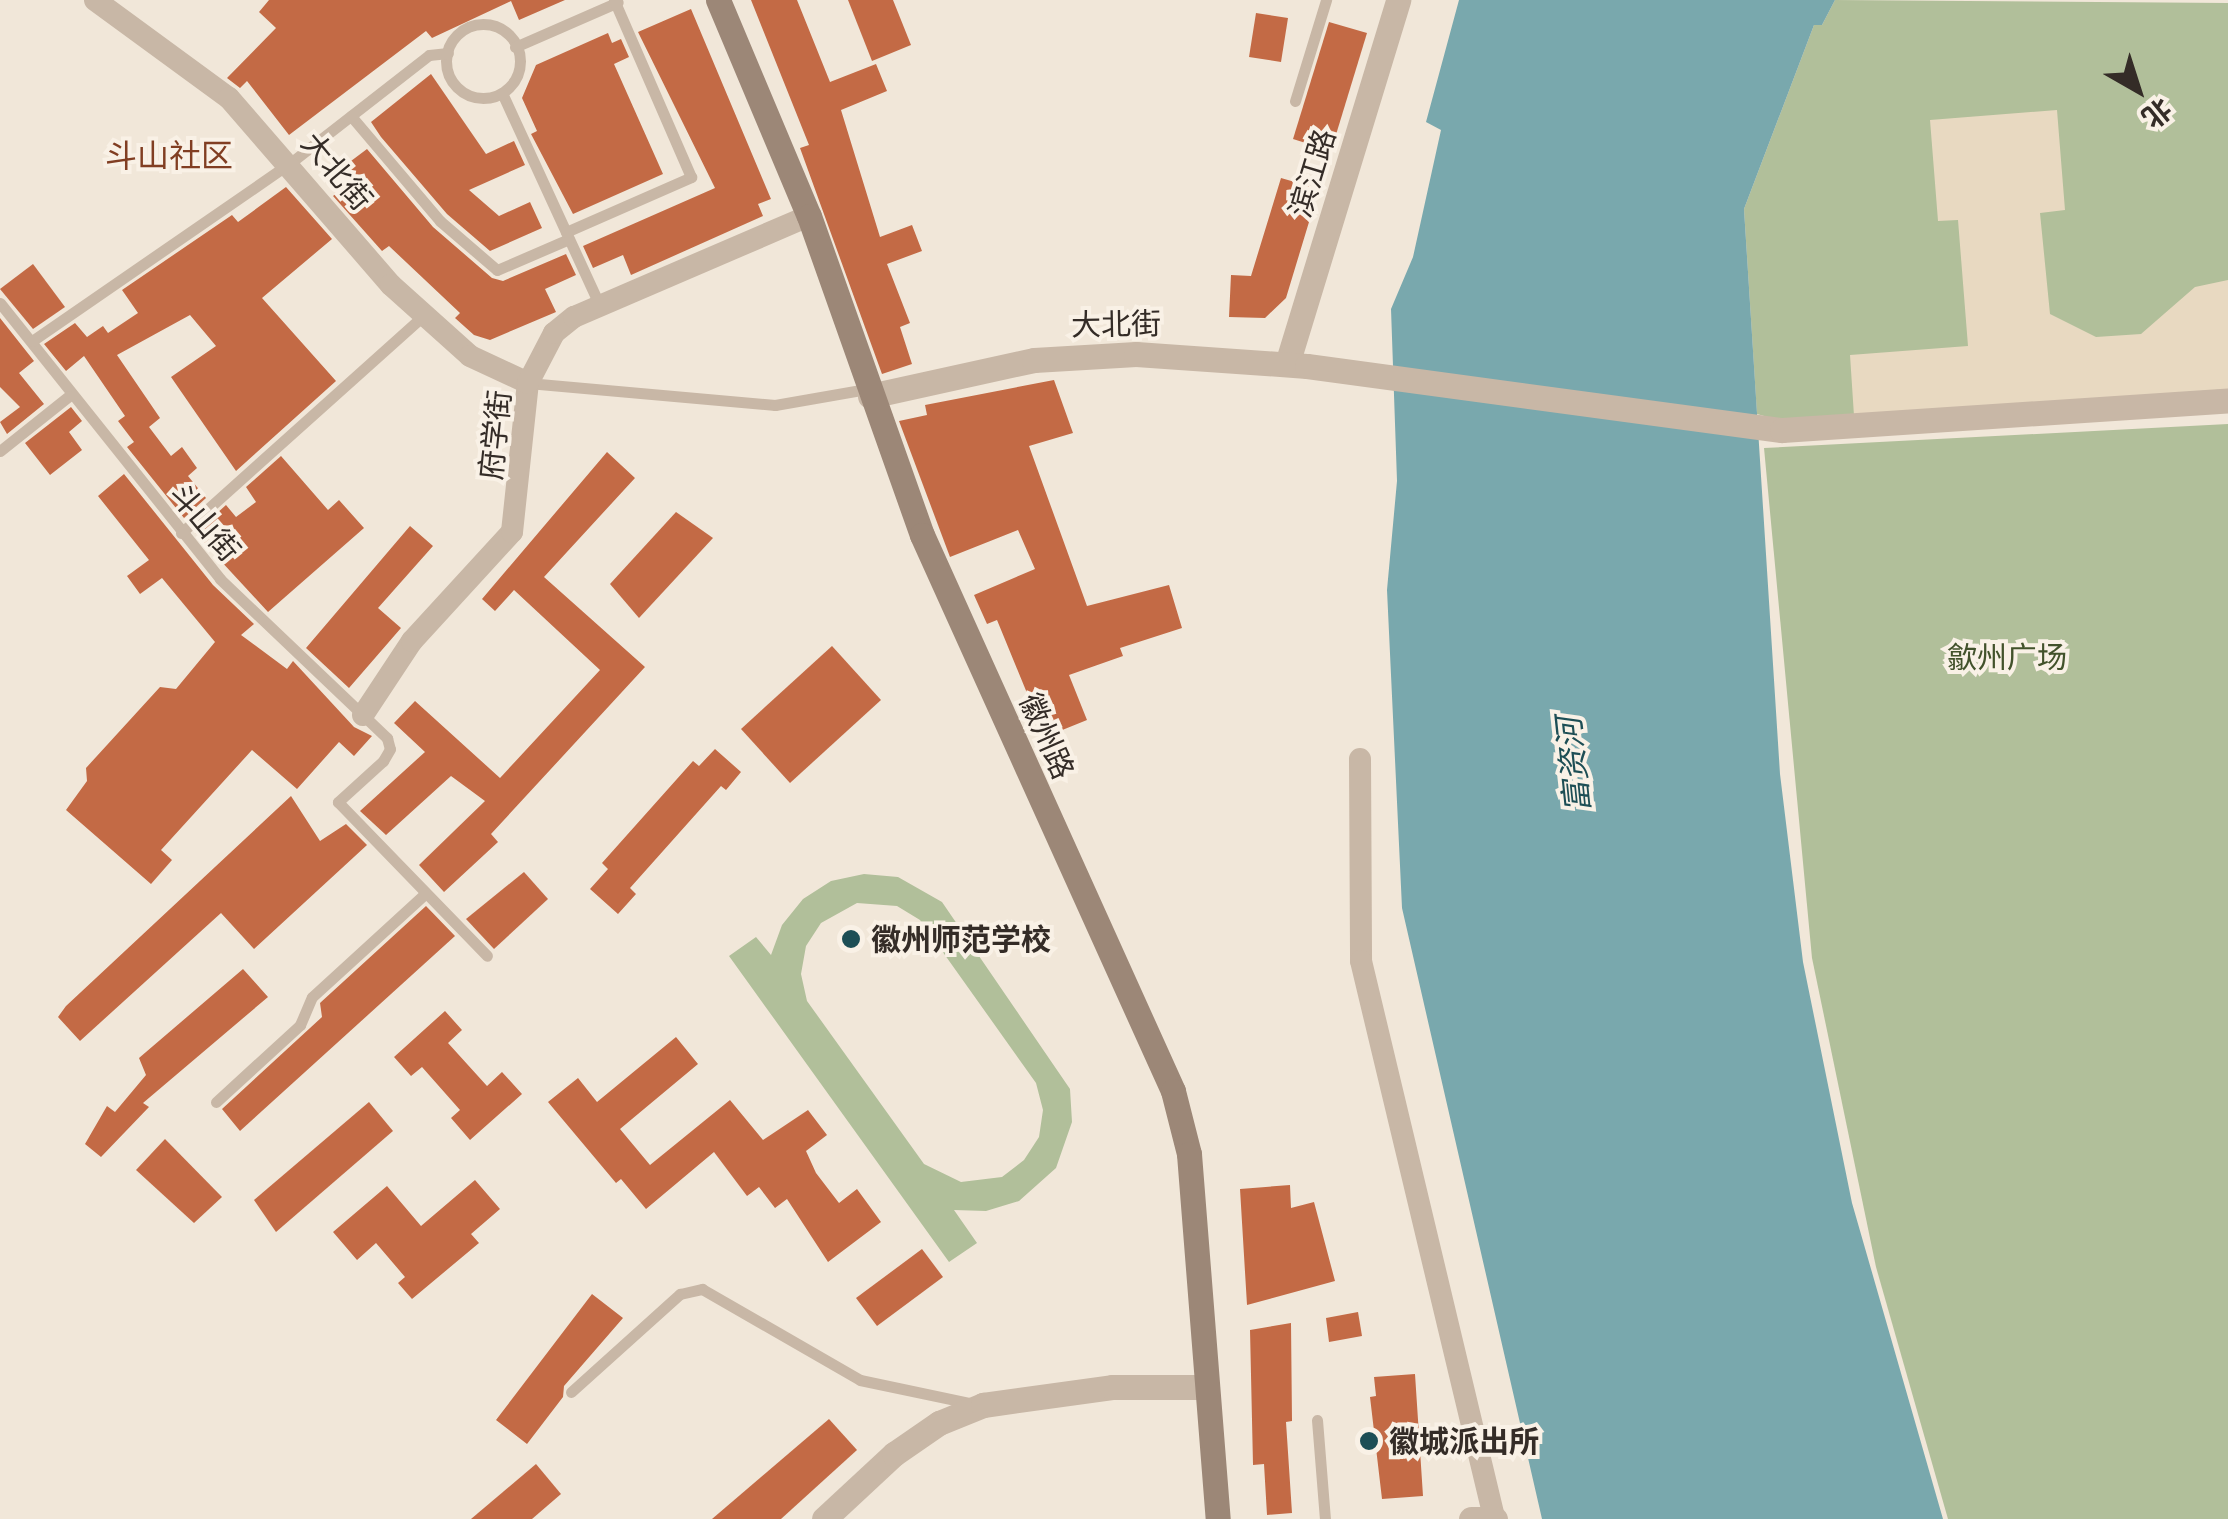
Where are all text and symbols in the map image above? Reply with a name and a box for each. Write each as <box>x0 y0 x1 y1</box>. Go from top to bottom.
north arrow <box>2088 40 2188 140</box>
text: 北 <box>2137 93 2178 135</box>
street label: 大北街 <box>294 125 380 217</box>
street label: 滨江路 <box>1282 125 1342 221</box>
district label: 斗山社区 <box>105 136 233 174</box>
street label: 大北街 <box>1071 305 1161 343</box>
street label: 府学街 <box>472 388 518 482</box>
street label: 斗山街 <box>162 476 248 568</box>
park label: 歙州广场 <box>1947 639 2067 675</box>
street label: 徽州路 <box>1012 688 1082 784</box>
water label: 富资河 <box>1549 715 1597 815</box>
place label: 徽州师范学校 <box>871 921 1051 957</box>
marker: 徽州师范学校 <box>840 928 862 950</box>
place label: 徽城派出所 <box>1389 1423 1539 1459</box>
marker: 徽城派出所 <box>1358 1430 1380 1452</box>

